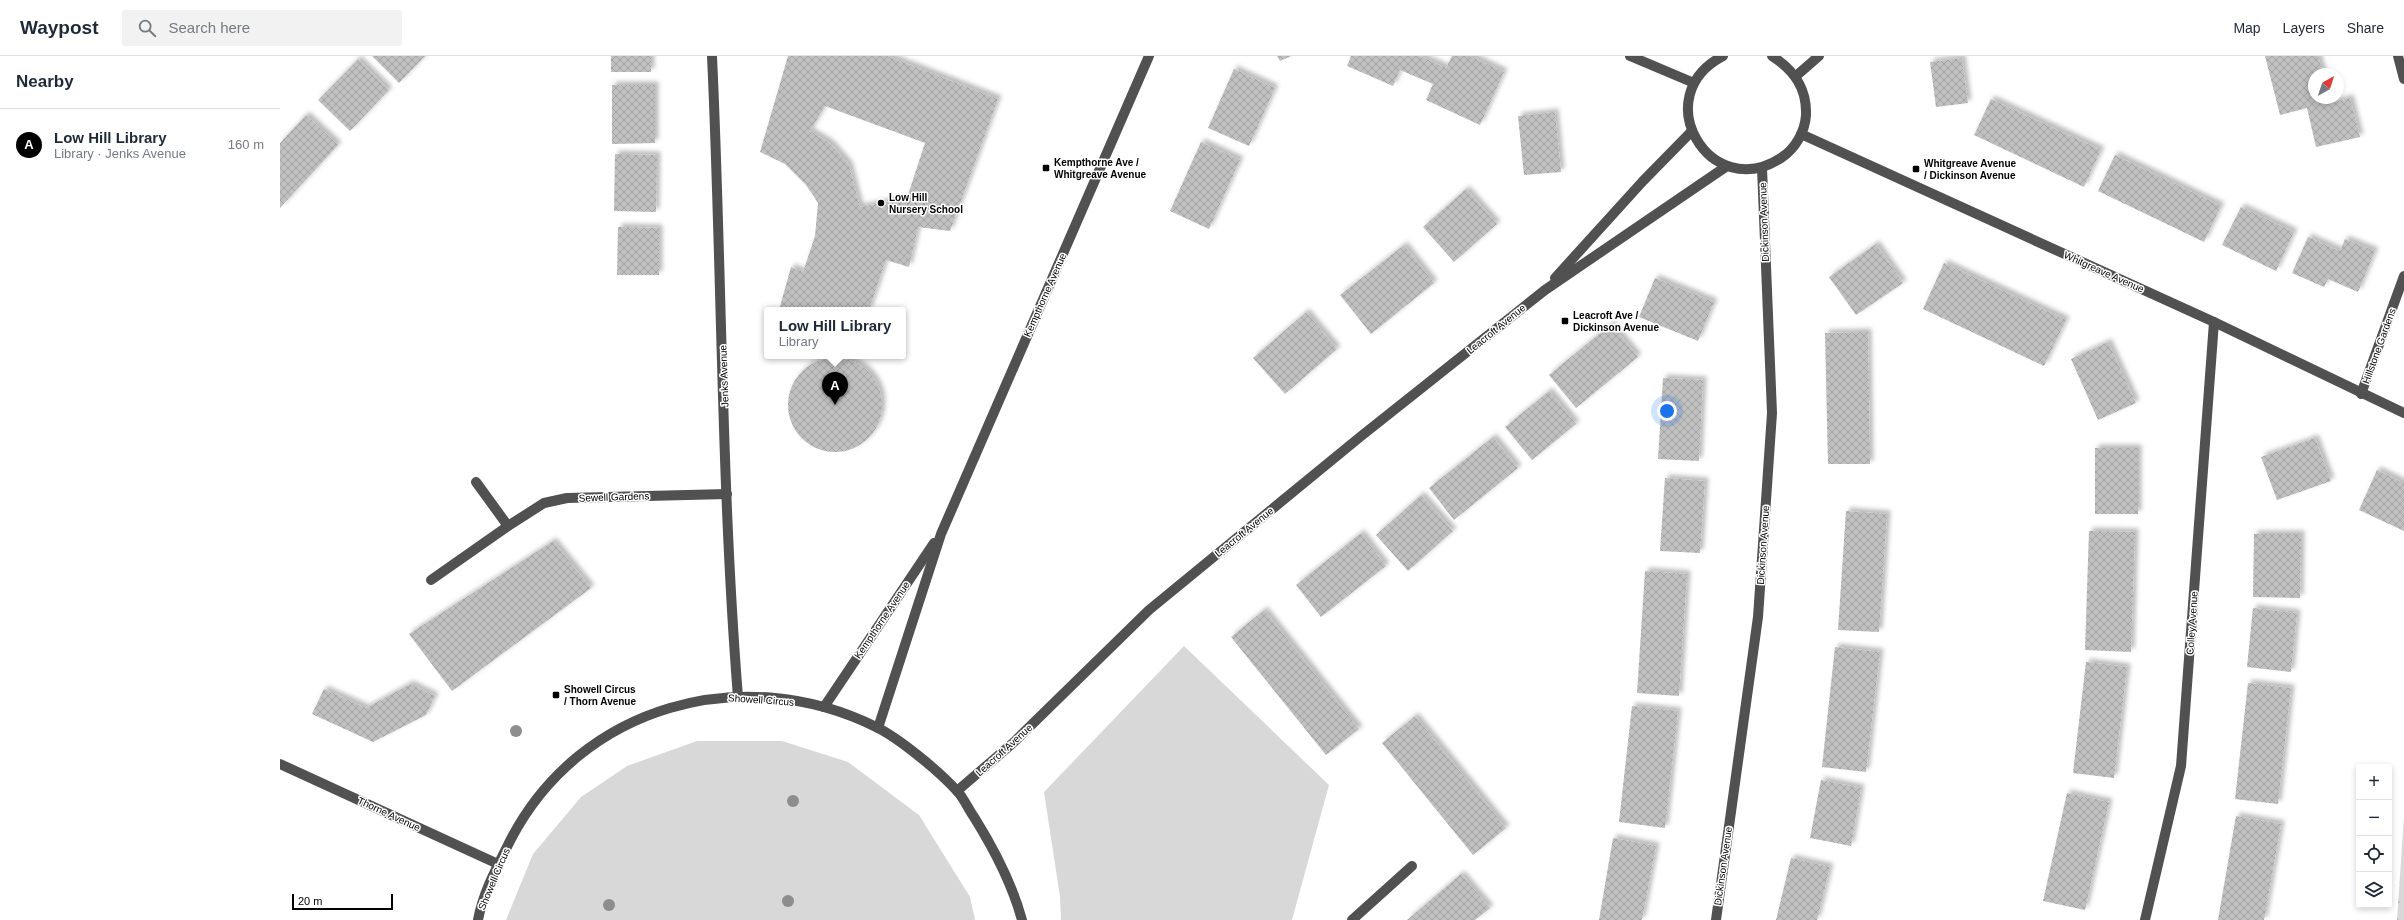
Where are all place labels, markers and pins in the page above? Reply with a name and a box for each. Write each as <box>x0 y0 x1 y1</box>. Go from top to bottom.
place label: Kempthorne Ave / Whitgreave Avenue <box>1054 157 1146 180</box>
place label: Whitgreave Avenue / Dickinson Avenue <box>1924 158 2016 181</box>
marker: Kempthorne Ave / Whitgreave Avenue <box>1041 163 1051 173</box>
marker: Whitgreave Avenue / Dickinson Avenue <box>1911 164 1921 174</box>
place label: Low Hill Nursery School <box>889 192 963 215</box>
marker: Low Hill Nursery School <box>876 198 886 208</box>
place label: Leacroft Ave / Dickinson Avenue <box>1573 310 1659 333</box>
marker: Leacroft Ave / Dickinson Avenue <box>1560 316 1570 326</box>
pin: A <box>822 372 848 405</box>
place label: Showell Circus / Thorn Avenue <box>564 684 636 707</box>
marker: Showell Circus / Thorn Avenue <box>551 690 561 700</box>

